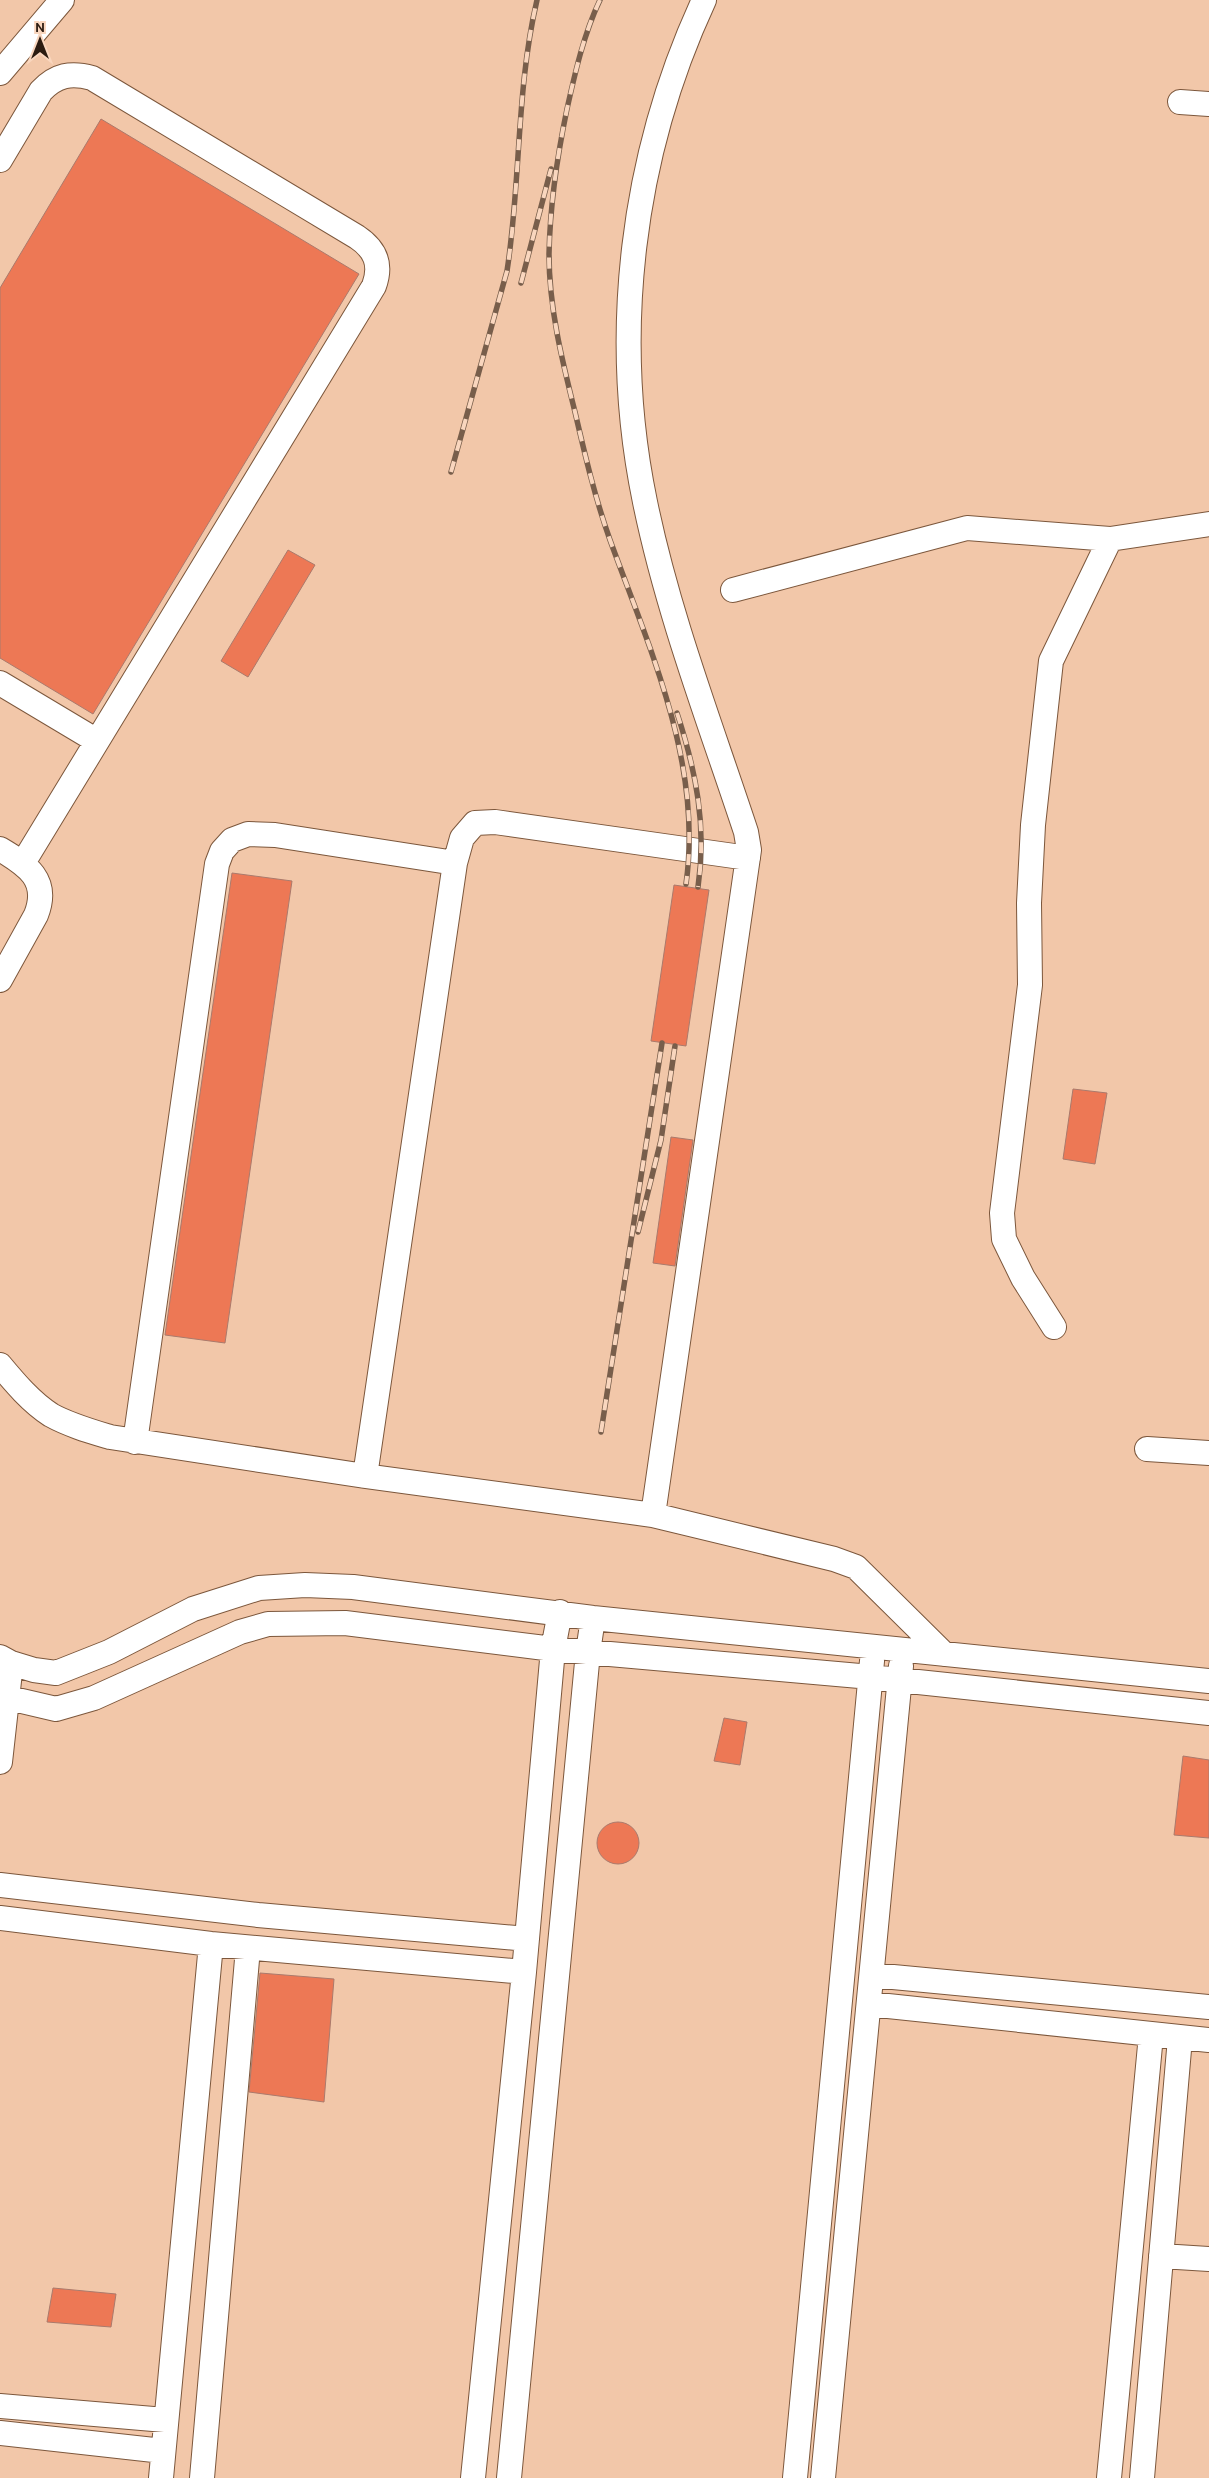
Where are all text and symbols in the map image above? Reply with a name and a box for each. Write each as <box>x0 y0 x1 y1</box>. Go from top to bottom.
north arrow <box>15 15 65 65</box>
text: N <box>35 20 45 37</box>

